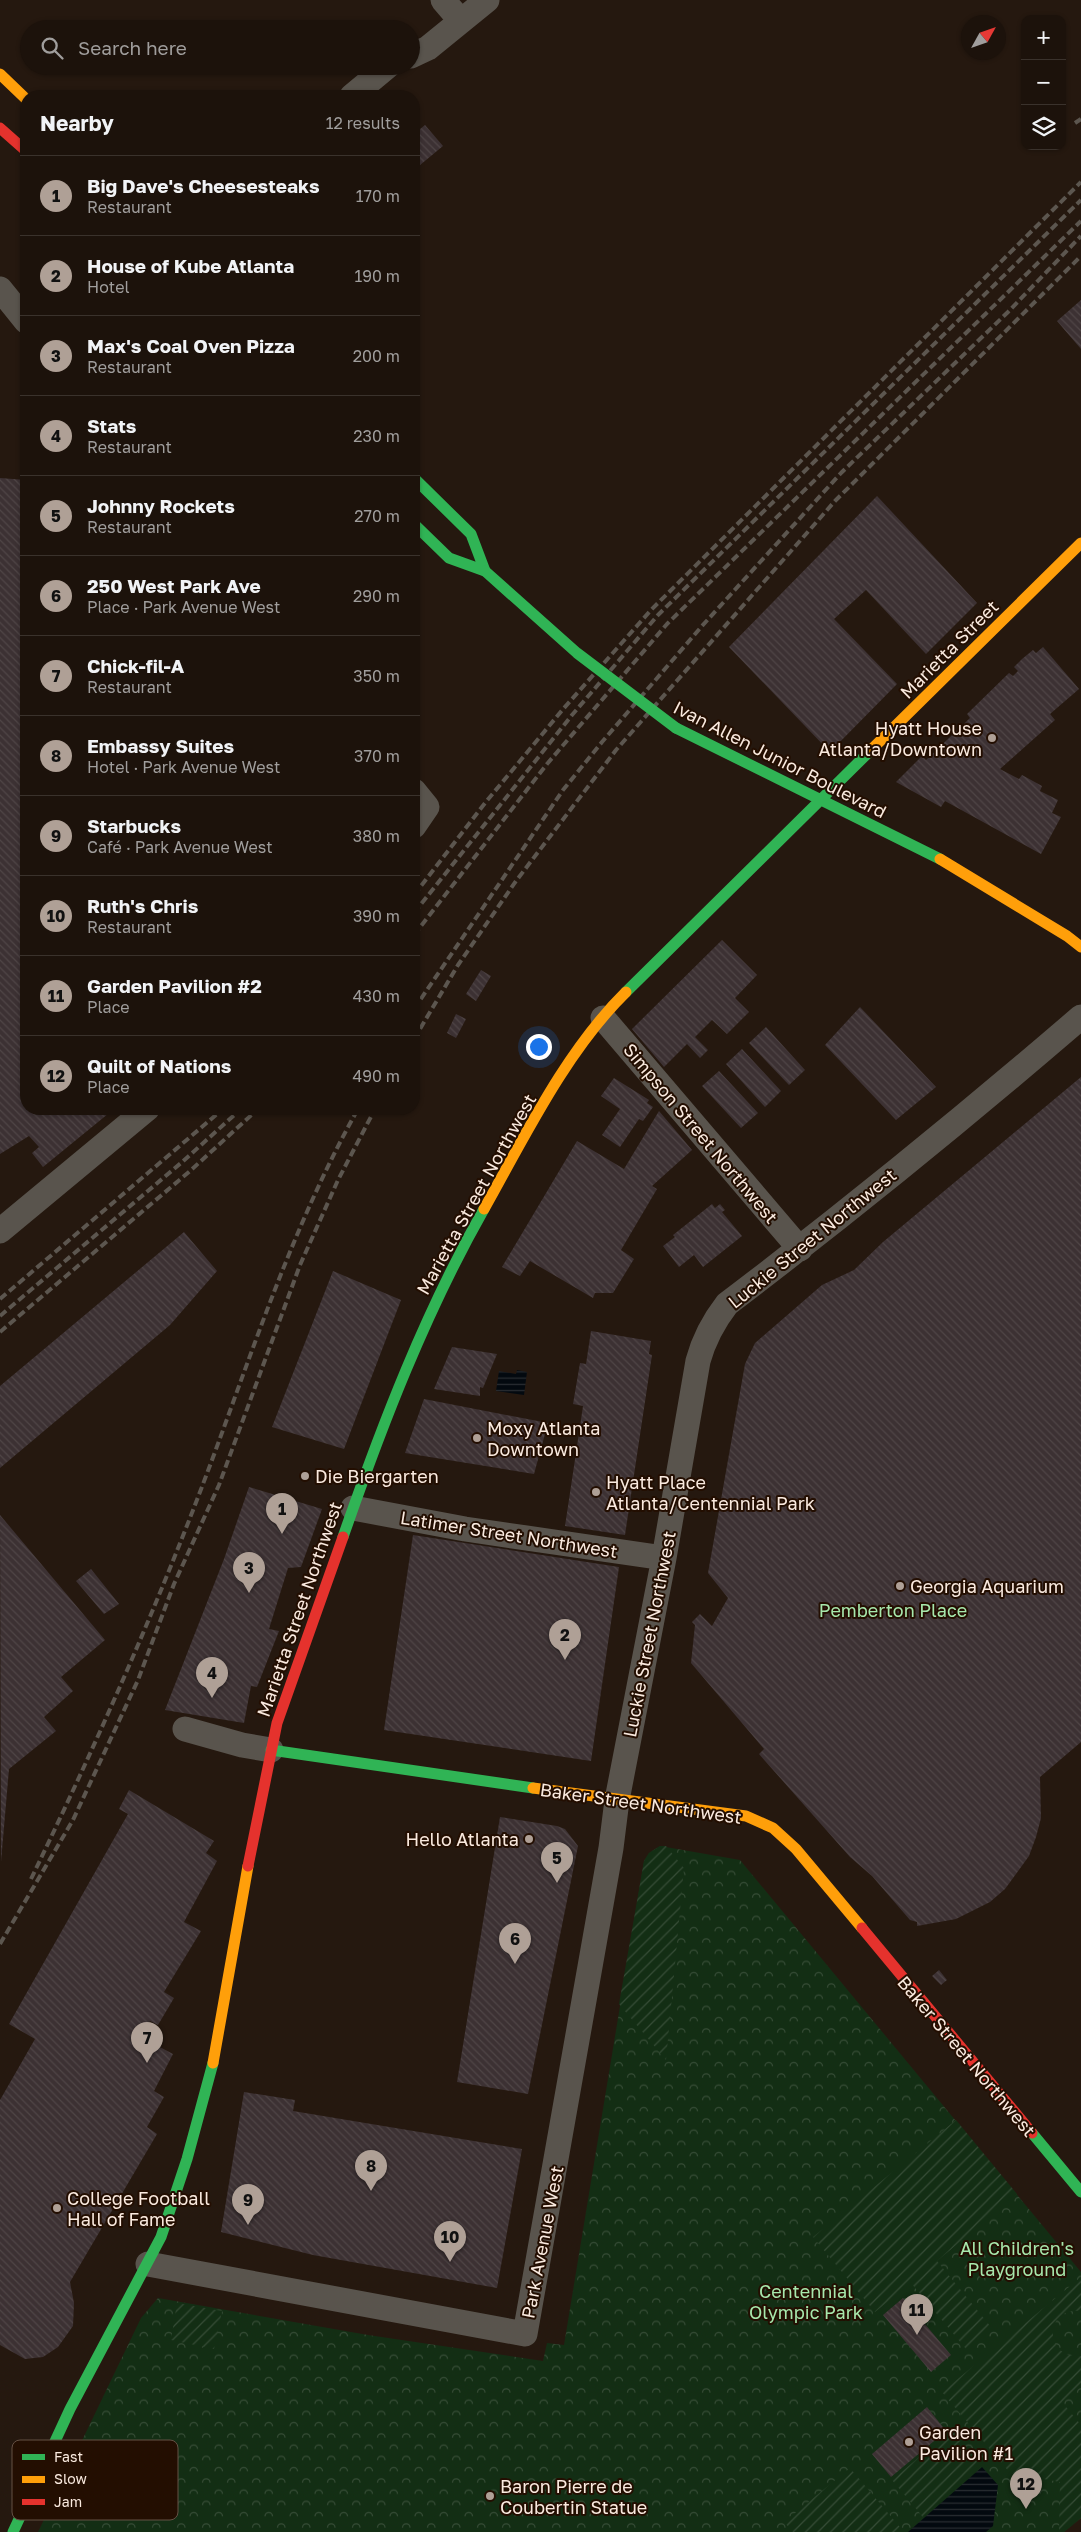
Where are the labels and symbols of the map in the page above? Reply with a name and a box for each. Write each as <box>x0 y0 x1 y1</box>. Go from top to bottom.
north arrow <box>961 15 1006 60</box>
street label: Marietta Street <box>895 595 1003 703</box>
street label: Ivan Allen Junior Boulevard <box>670 696 890 822</box>
place label: Hyatt House Atlanta/Downtown <box>818 717 982 760</box>
marker: Hyatt House Atlanta/Downtown <box>986 732 998 744</box>
your location <box>526 1034 552 1060</box>
street label: Simpson Street Northwest <box>619 1038 783 1228</box>
street label: Marietta Street Northwest <box>412 1090 540 1298</box>
street label: Luckie Street Northwest <box>724 1163 900 1313</box>
place label: Moxy Atlanta Downtown <box>487 1417 600 1460</box>
marker: Moxy Atlanta Downtown <box>471 1432 483 1444</box>
place label: Die Biergarten <box>315 1465 439 1487</box>
marker: Die Biergarten <box>299 1470 311 1482</box>
place label: Hyatt Place Atlanta/Centennial Park <box>606 1471 815 1514</box>
marker: Hyatt Place Atlanta/Centennial Park <box>590 1486 602 1498</box>
pin: 1 <box>266 1493 298 1534</box>
street label: Marietta Street Northwest <box>252 1499 346 1719</box>
street label: Latimer Street Northwest <box>399 1506 619 1562</box>
street label: Luckie Street Northwest <box>618 1529 680 1739</box>
pin: 3 <box>233 1552 265 1593</box>
place label: Georgia Aquarium <box>910 1575 1064 1597</box>
marker: Georgia Aquarium <box>894 1580 906 1592</box>
park label: Pemberton Place <box>819 1599 967 1621</box>
pin: 2 <box>549 1619 581 1660</box>
pin: 4 <box>196 1657 228 1698</box>
street label: Baker Street Northwest <box>539 1778 743 1828</box>
place label: Hello Atlanta <box>406 1828 519 1850</box>
marker: Hello Atlanta <box>523 1833 535 1845</box>
pin: 5 <box>541 1842 573 1883</box>
pin: 6 <box>499 1923 531 1964</box>
street label: Baker Street Northwest <box>893 1971 1041 2141</box>
pin: 7 <box>131 2022 163 2063</box>
pin: 8 <box>355 2150 387 2191</box>
street label: Park Avenue West <box>516 2164 568 2320</box>
pin: 9 <box>232 2184 264 2225</box>
place label: College Football Hall of Fame <box>67 2187 210 2230</box>
marker: College Football Hall of Fame <box>51 2202 63 2214</box>
pin: 10 <box>434 2221 466 2262</box>
park label: All Children's Playground <box>960 2237 1074 2280</box>
park label: Centennial Olympic Park <box>749 2280 863 2323</box>
pin: 11 <box>901 2294 933 2335</box>
place label: Garden Pavilion #1 <box>919 2421 1014 2464</box>
marker: Garden Pavilion #1 <box>903 2436 915 2448</box>
legend <box>12 2440 178 2520</box>
text: Fast <box>54 2448 83 2465</box>
pin: 12 <box>1010 2468 1042 2509</box>
text: Slow <box>54 2470 87 2487</box>
place label: Baron Pierre de Coubertin Statue <box>500 2475 647 2518</box>
marker: Baron Pierre de Coubertin Statue <box>484 2490 496 2502</box>
text: Jam <box>54 2493 82 2510</box>

